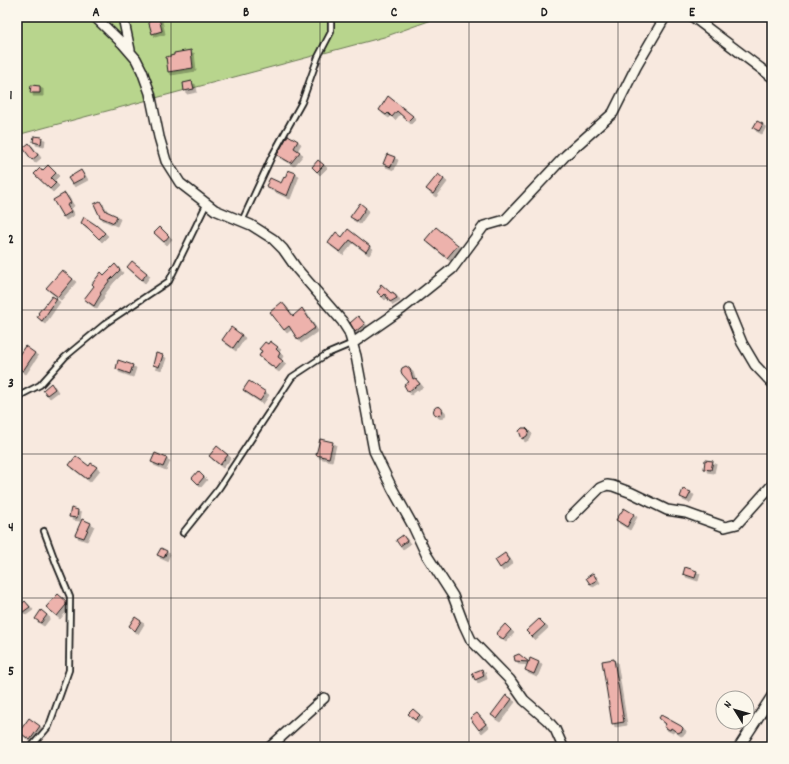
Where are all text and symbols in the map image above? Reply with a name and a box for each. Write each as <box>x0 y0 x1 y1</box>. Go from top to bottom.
text: A <box>92 4 100 23</box>
text: B <box>243 4 249 23</box>
text: C <box>391 4 398 23</box>
text: D <box>541 4 548 23</box>
text: E <box>689 4 696 23</box>
text: 1 <box>10 87 13 106</box>
text: 2 <box>8 231 14 250</box>
text: 3 <box>8 375 14 394</box>
text: 4 <box>8 519 14 538</box>
text: 5 <box>8 663 14 682</box>
north arrow <box>715 690 755 730</box>
text: N <box>721 698 737 712</box>

